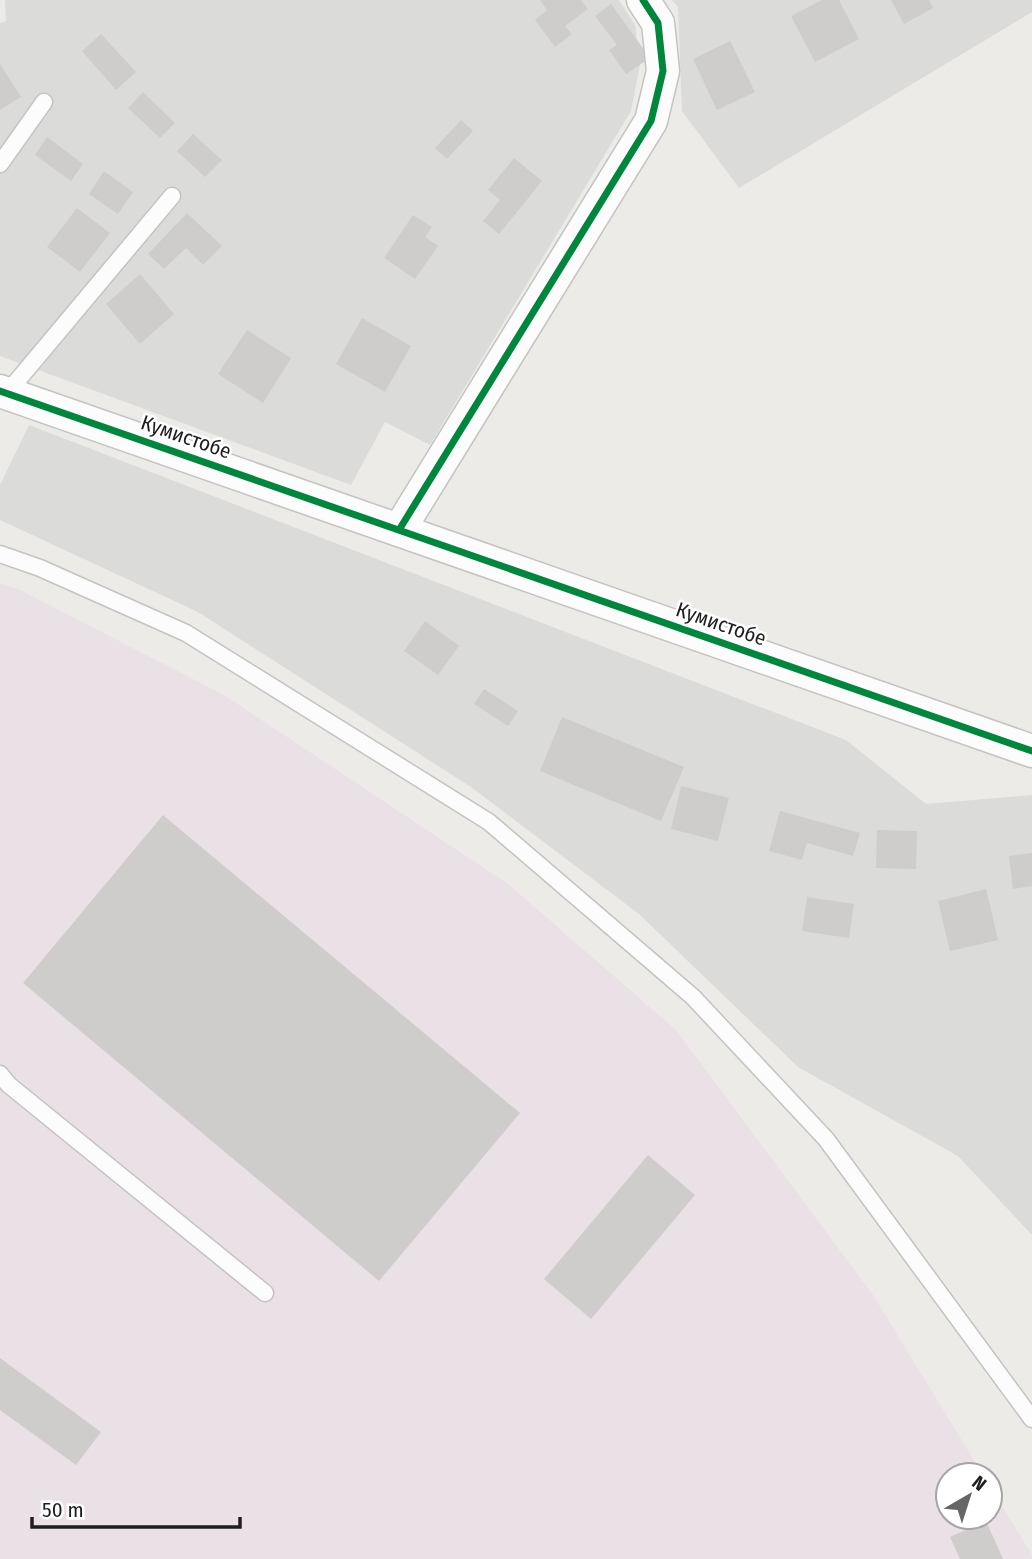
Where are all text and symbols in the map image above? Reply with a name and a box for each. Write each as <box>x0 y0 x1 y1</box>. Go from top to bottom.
street label: Кумистобе <box>137 409 235 465</box>
street label: Кумистобе <box>672 596 770 652</box>
north arrow <box>934 1461 1004 1531</box>
text: N <box>968 1471 991 1496</box>
scale bar <box>32 1486 240 1530</box>
text: 50 m <box>42 1497 84 1523</box>

